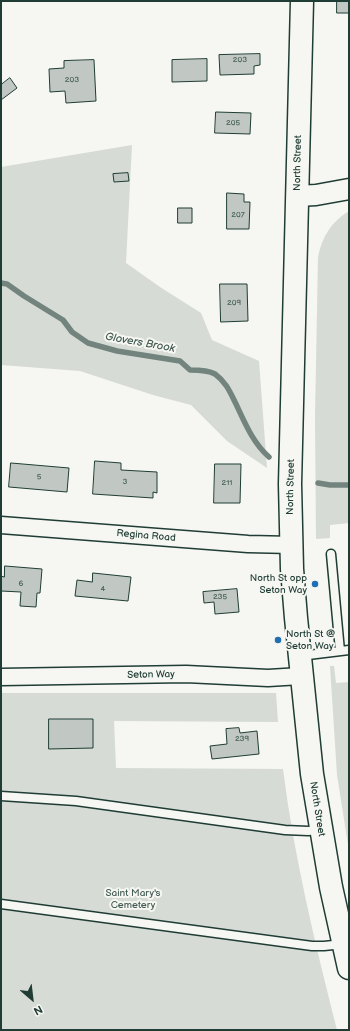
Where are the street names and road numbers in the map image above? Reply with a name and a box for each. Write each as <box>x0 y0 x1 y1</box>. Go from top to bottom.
street label: North Street <box>292 135 304 191</box>
street label: North Street <box>285 459 297 515</box>
street label: Regina Road <box>116 527 176 545</box>
street label: Seton Way <box>127 669 175 681</box>
street label: North Street <box>307 781 327 837</box>

